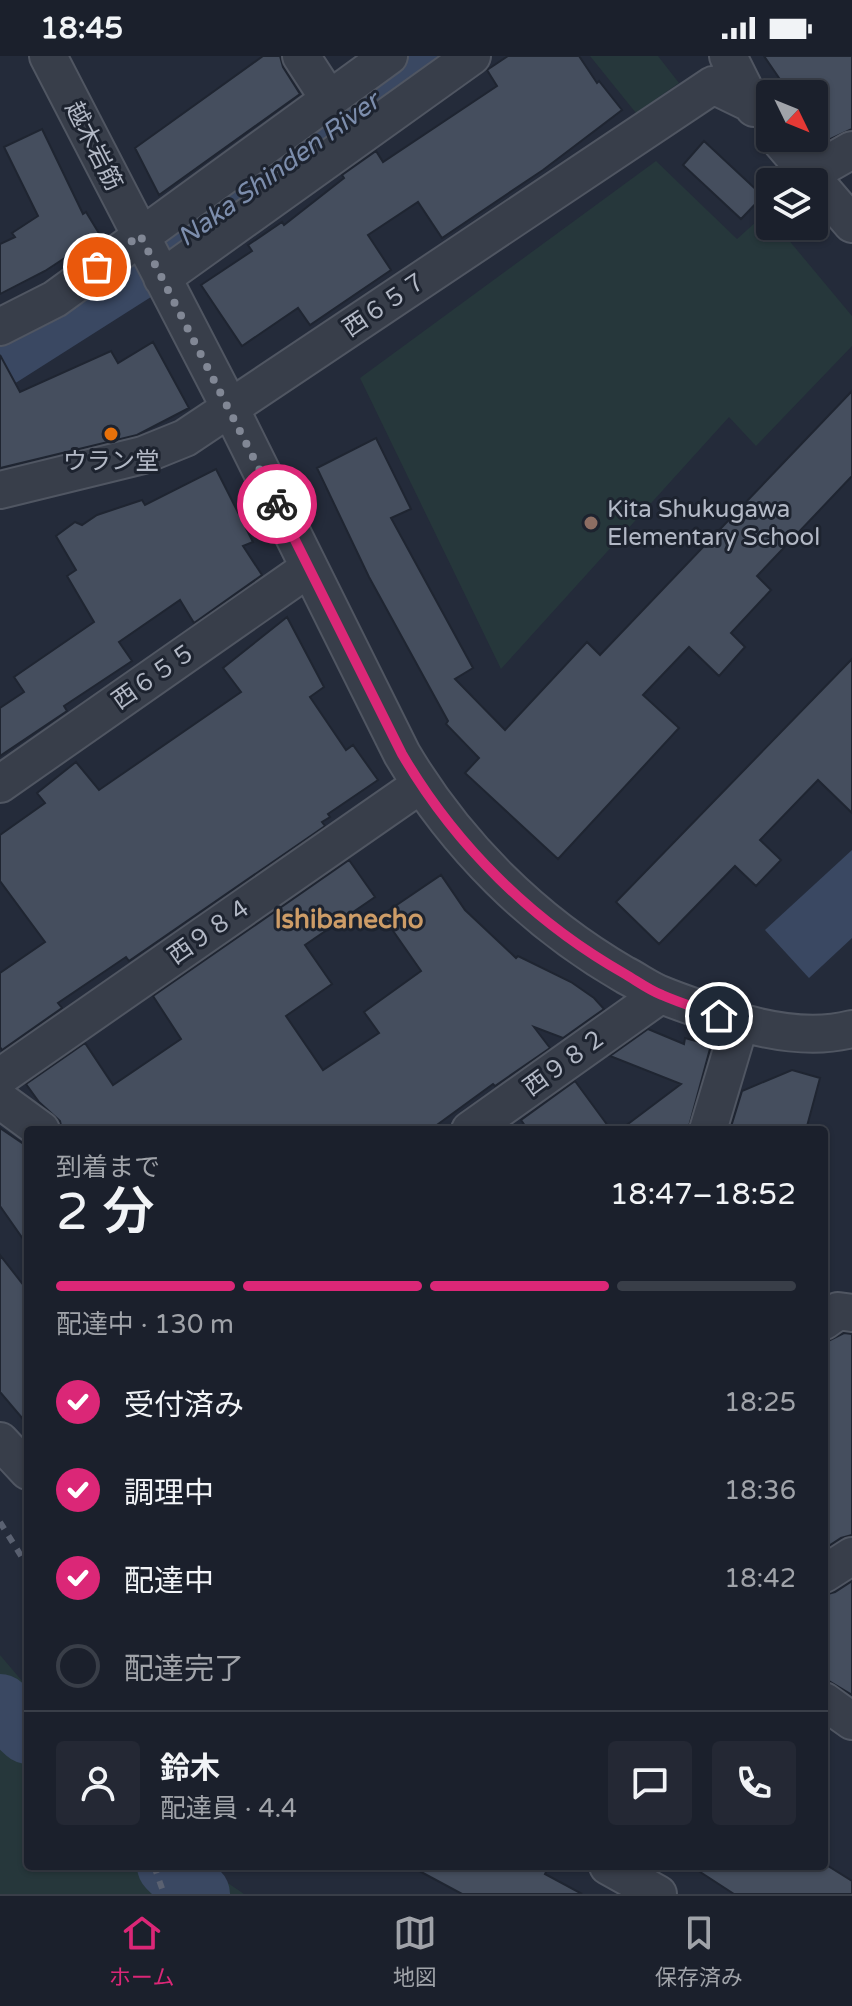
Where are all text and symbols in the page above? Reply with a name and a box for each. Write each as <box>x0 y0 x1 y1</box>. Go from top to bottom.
text: 18:45 <box>40 10 123 47</box>
north arrow <box>756 80 828 152</box>
map controls <box>756 80 828 240</box>
water label: Naka Shinden River <box>171 84 388 253</box>
street label: 越木岩筋 <box>59 97 128 196</box>
button: layers <box>756 168 828 240</box>
pin <box>63 233 131 301</box>
icon: bag <box>75 245 119 289</box>
street label: 西６５７ <box>337 266 433 343</box>
marker: ウラン堂 <box>102 425 120 443</box>
place label: ウラン堂 <box>63 447 159 476</box>
courier <box>237 464 317 544</box>
icon: bike <box>255 482 299 526</box>
place label: Kita Shukugawa Elementary School <box>607 495 820 552</box>
marker: Kita Shukugawa Elementary School <box>582 514 600 532</box>
street label: 西６５５ <box>107 637 202 716</box>
street label: 西９８４ <box>163 892 258 971</box>
district label: Ishibanecho <box>275 904 424 935</box>
pin <box>685 982 753 1050</box>
icon: home <box>697 994 741 1038</box>
street label: 西９８２ <box>518 1022 613 1102</box>
text: 到着まで <box>56 1152 160 1183</box>
text: 18:47–18:52 <box>610 1176 796 1213</box>
text: 2 分 <box>56 1181 154 1244</box>
text: 配達中 · 130 m <box>56 1309 234 1340</box>
icon: check <box>56 1380 100 1424</box>
text: 受付済み <box>124 1387 244 1424</box>
text: 18:25 <box>724 1387 796 1418</box>
icon: check <box>56 1468 100 1512</box>
text: 調理中 <box>124 1475 214 1512</box>
text: 18:36 <box>724 1475 796 1506</box>
icon: check <box>56 1556 100 1600</box>
text: 配達中 <box>124 1563 214 1600</box>
text: 18:42 <box>724 1563 796 1594</box>
text: 配達完了 <box>124 1651 244 1688</box>
button: person <box>56 1741 140 1825</box>
button: chat <box>608 1741 692 1825</box>
button: phone <box>712 1741 796 1825</box>
text: 鈴木 <box>160 1750 220 1787</box>
text: 配達員 · 4.4 <box>160 1793 297 1824</box>
tab: ホーム <box>109 1911 174 1991</box>
tab: 地図 <box>393 1911 437 1991</box>
tab: 保存済み <box>655 1911 743 1991</box>

